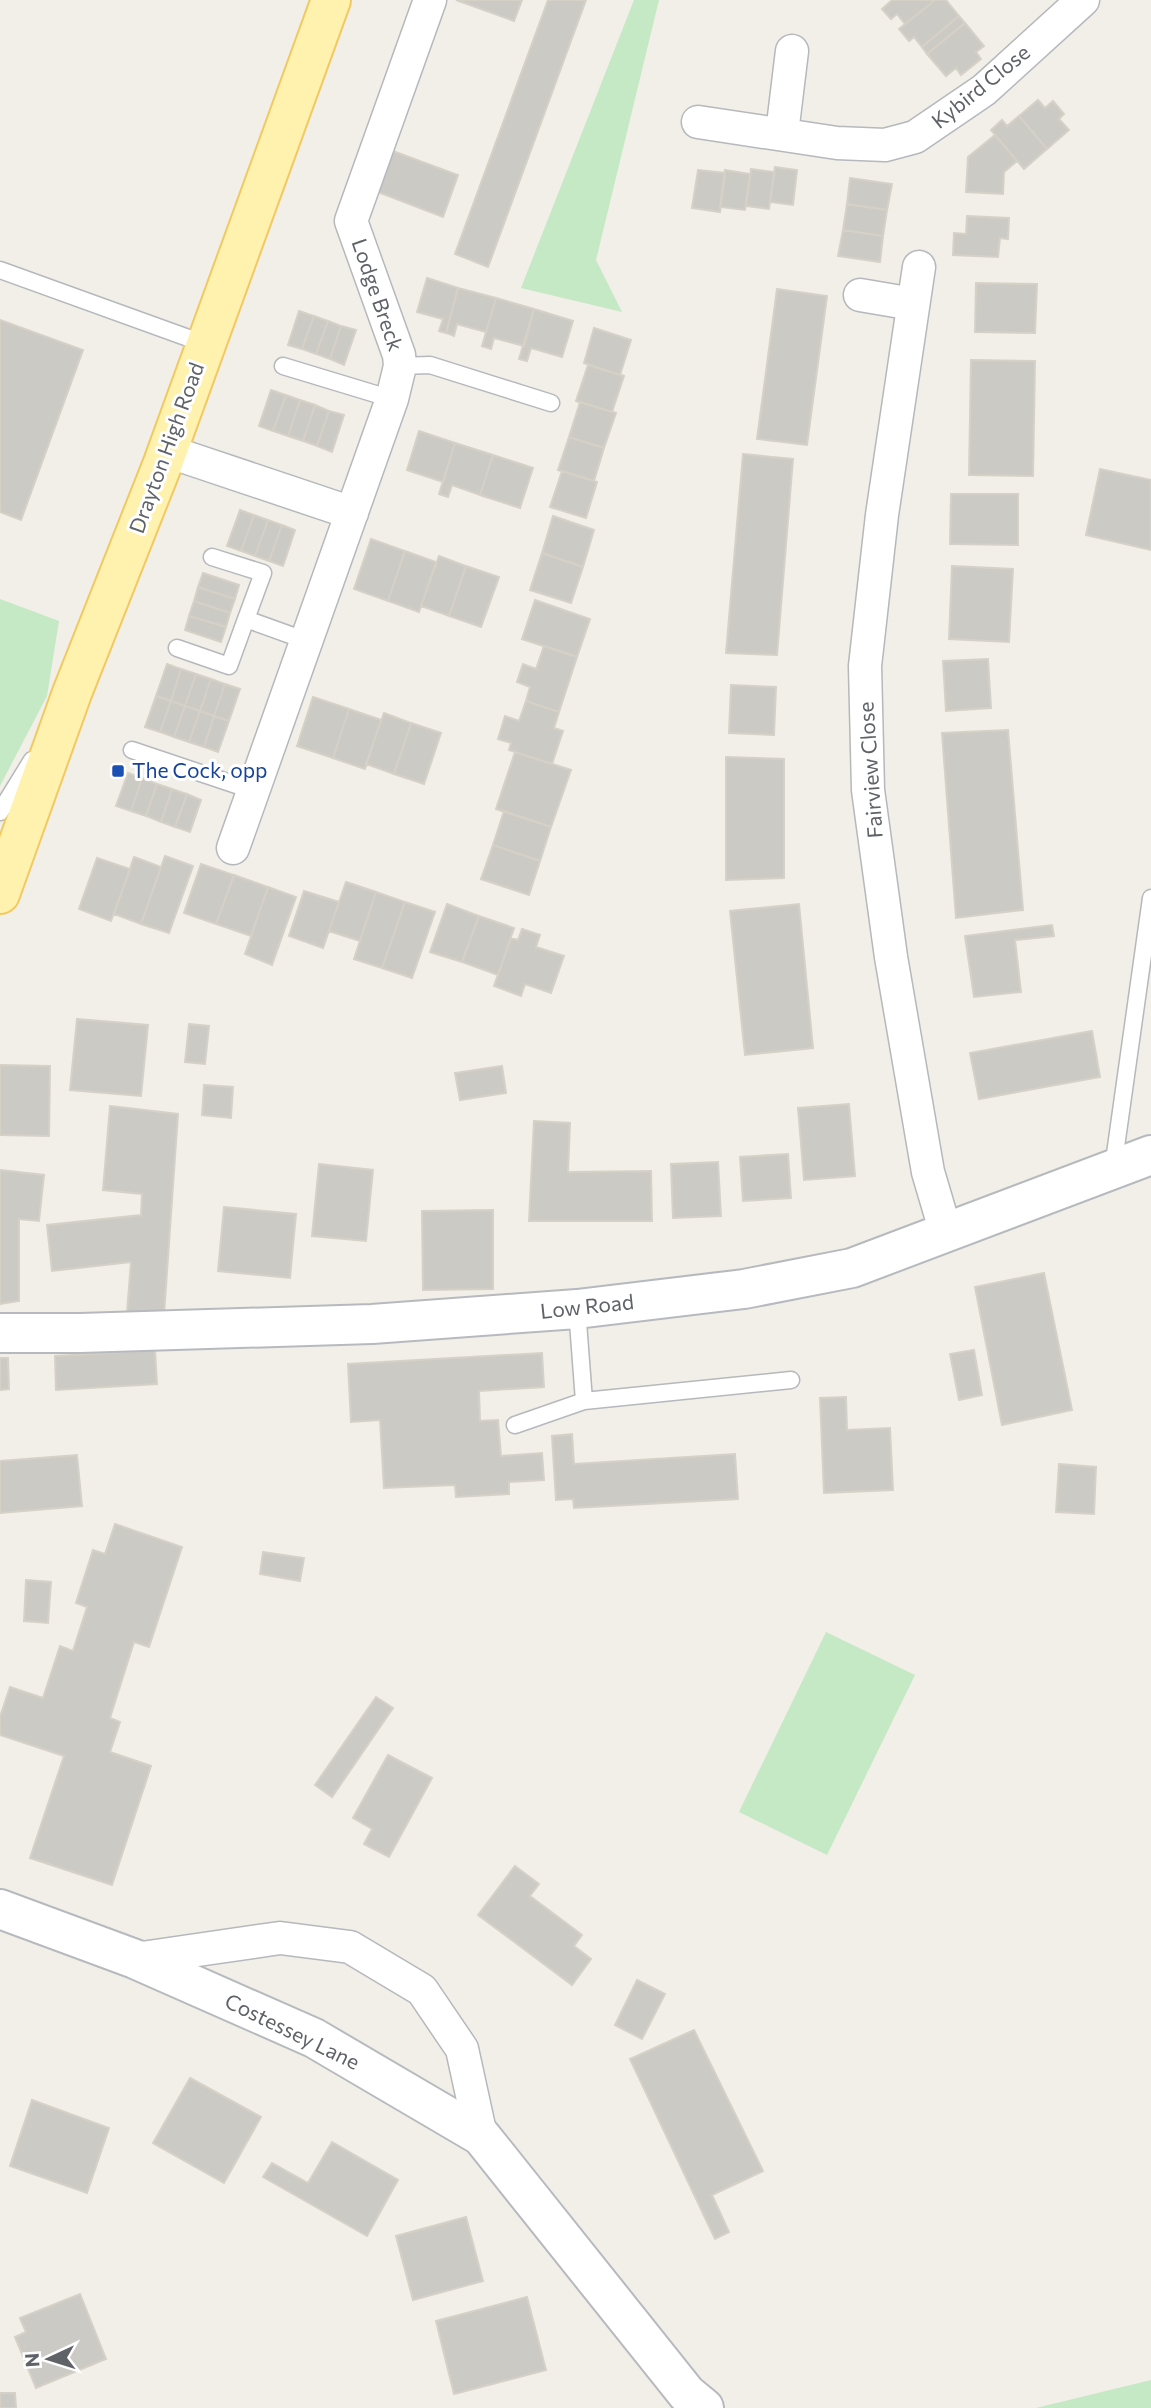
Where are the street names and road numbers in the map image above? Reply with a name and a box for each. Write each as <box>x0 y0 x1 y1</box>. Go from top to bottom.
street label: Kybird Close <box>926 39 1034 133</box>
street label: Lodge Breck <box>347 235 409 354</box>
street label: Drayton High Road <box>123 359 208 536</box>
street label: Fairview Close <box>852 701 887 839</box>
street label: Low Road <box>539 1288 635 1323</box>
street label: Costessey Lane <box>221 1987 364 2074</box>

